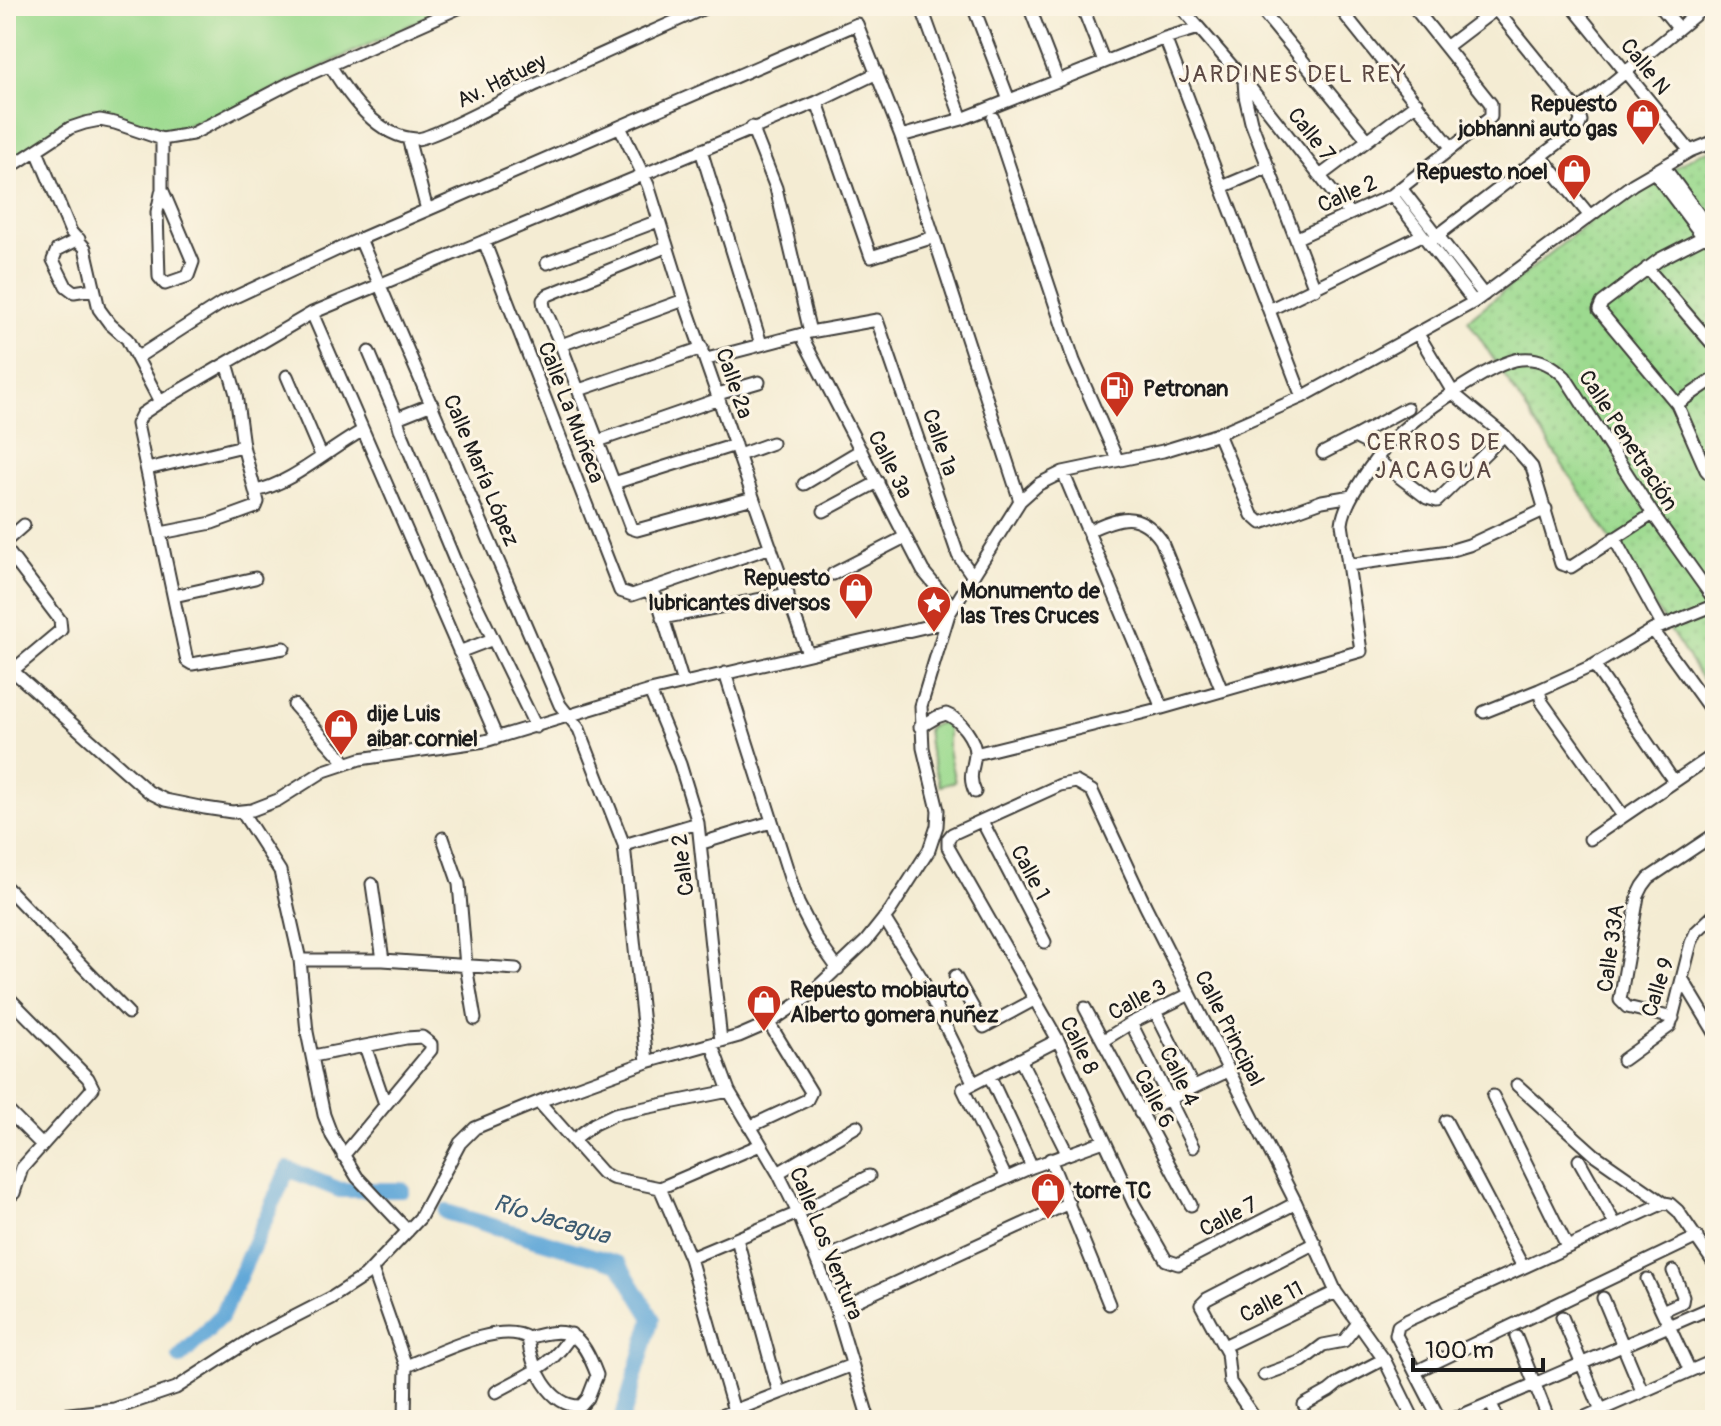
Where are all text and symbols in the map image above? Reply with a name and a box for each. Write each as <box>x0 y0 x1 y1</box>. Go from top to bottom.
street label: Calle N <box>1614 33 1676 101</box>
street label: Av. Hatuey <box>452 47 551 115</box>
district label: JARDINES DEL REY <box>1178 60 1408 89</box>
place label: Repuesto jobhanni auto gas <box>1457 90 1617 143</box>
shop icon: Repuesto jobhanni auto gas <box>1624 97 1662 147</box>
street label: Calle 7 <box>1281 102 1341 168</box>
shop icon: Repuesto noel <box>1555 152 1593 202</box>
place label: Repuesto noel <box>1416 158 1548 186</box>
street label: Calle 2 <box>1313 168 1382 219</box>
street label: Calle La Muñeca <box>531 338 611 487</box>
street label: Calle 2a <box>709 345 759 422</box>
street label: Calle Penetración <box>1572 365 1684 516</box>
fuel station icon: Petronan <box>1098 369 1136 419</box>
place label: Petronan <box>1143 375 1228 403</box>
street label: Calle María López <box>437 390 526 550</box>
street label: Calle 1a <box>916 405 964 479</box>
street label: Calle 3a <box>861 426 919 503</box>
district label: CERROS DE JACAGUA <box>1366 428 1502 485</box>
place label: Repuesto lubricantes diversos <box>648 564 830 617</box>
shop icon: Repuesto lubricantes diversos <box>837 571 875 621</box>
place label: Monumento de las Tres Cruces <box>960 577 1101 630</box>
place icon: Monumento de las Tres Cruces <box>915 584 953 634</box>
place label: dije Luis aibar corniel <box>367 700 478 753</box>
shop icon: dije Luis aibar corniel <box>322 707 360 757</box>
street label: Calle 2 <box>665 832 701 897</box>
street label: Calle 1 <box>1004 840 1056 905</box>
street label: Calle 33A <box>1591 902 1631 994</box>
street label: Calle 9 <box>1635 954 1681 1021</box>
street label: Calle Principal <box>1188 966 1270 1091</box>
street label: Calle 3 <box>1103 973 1171 1027</box>
place label: Repuesto mobiauto Alberto gomera nuñez <box>790 976 999 1029</box>
shop icon: Repuesto mobiauto Alberto gomera nuñez <box>745 983 783 1033</box>
street label: Calle 8 <box>1053 1012 1105 1079</box>
street label: Calle 4 <box>1153 1042 1206 1111</box>
street label: Calle 6 <box>1127 1064 1181 1133</box>
street label: Calle Los Ventura <box>783 1163 870 1324</box>
shop icon: torre TC <box>1029 1171 1067 1221</box>
place label: torre TC <box>1073 1177 1152 1205</box>
water label: Río Jacagua <box>490 1188 615 1251</box>
street label: Calle 7 <box>1195 1190 1263 1243</box>
street label: Calle 11 <box>1235 1275 1308 1329</box>
scale bar <box>1413 1322 1543 1372</box>
text: 100 m <box>1425 1336 1494 1365</box>

